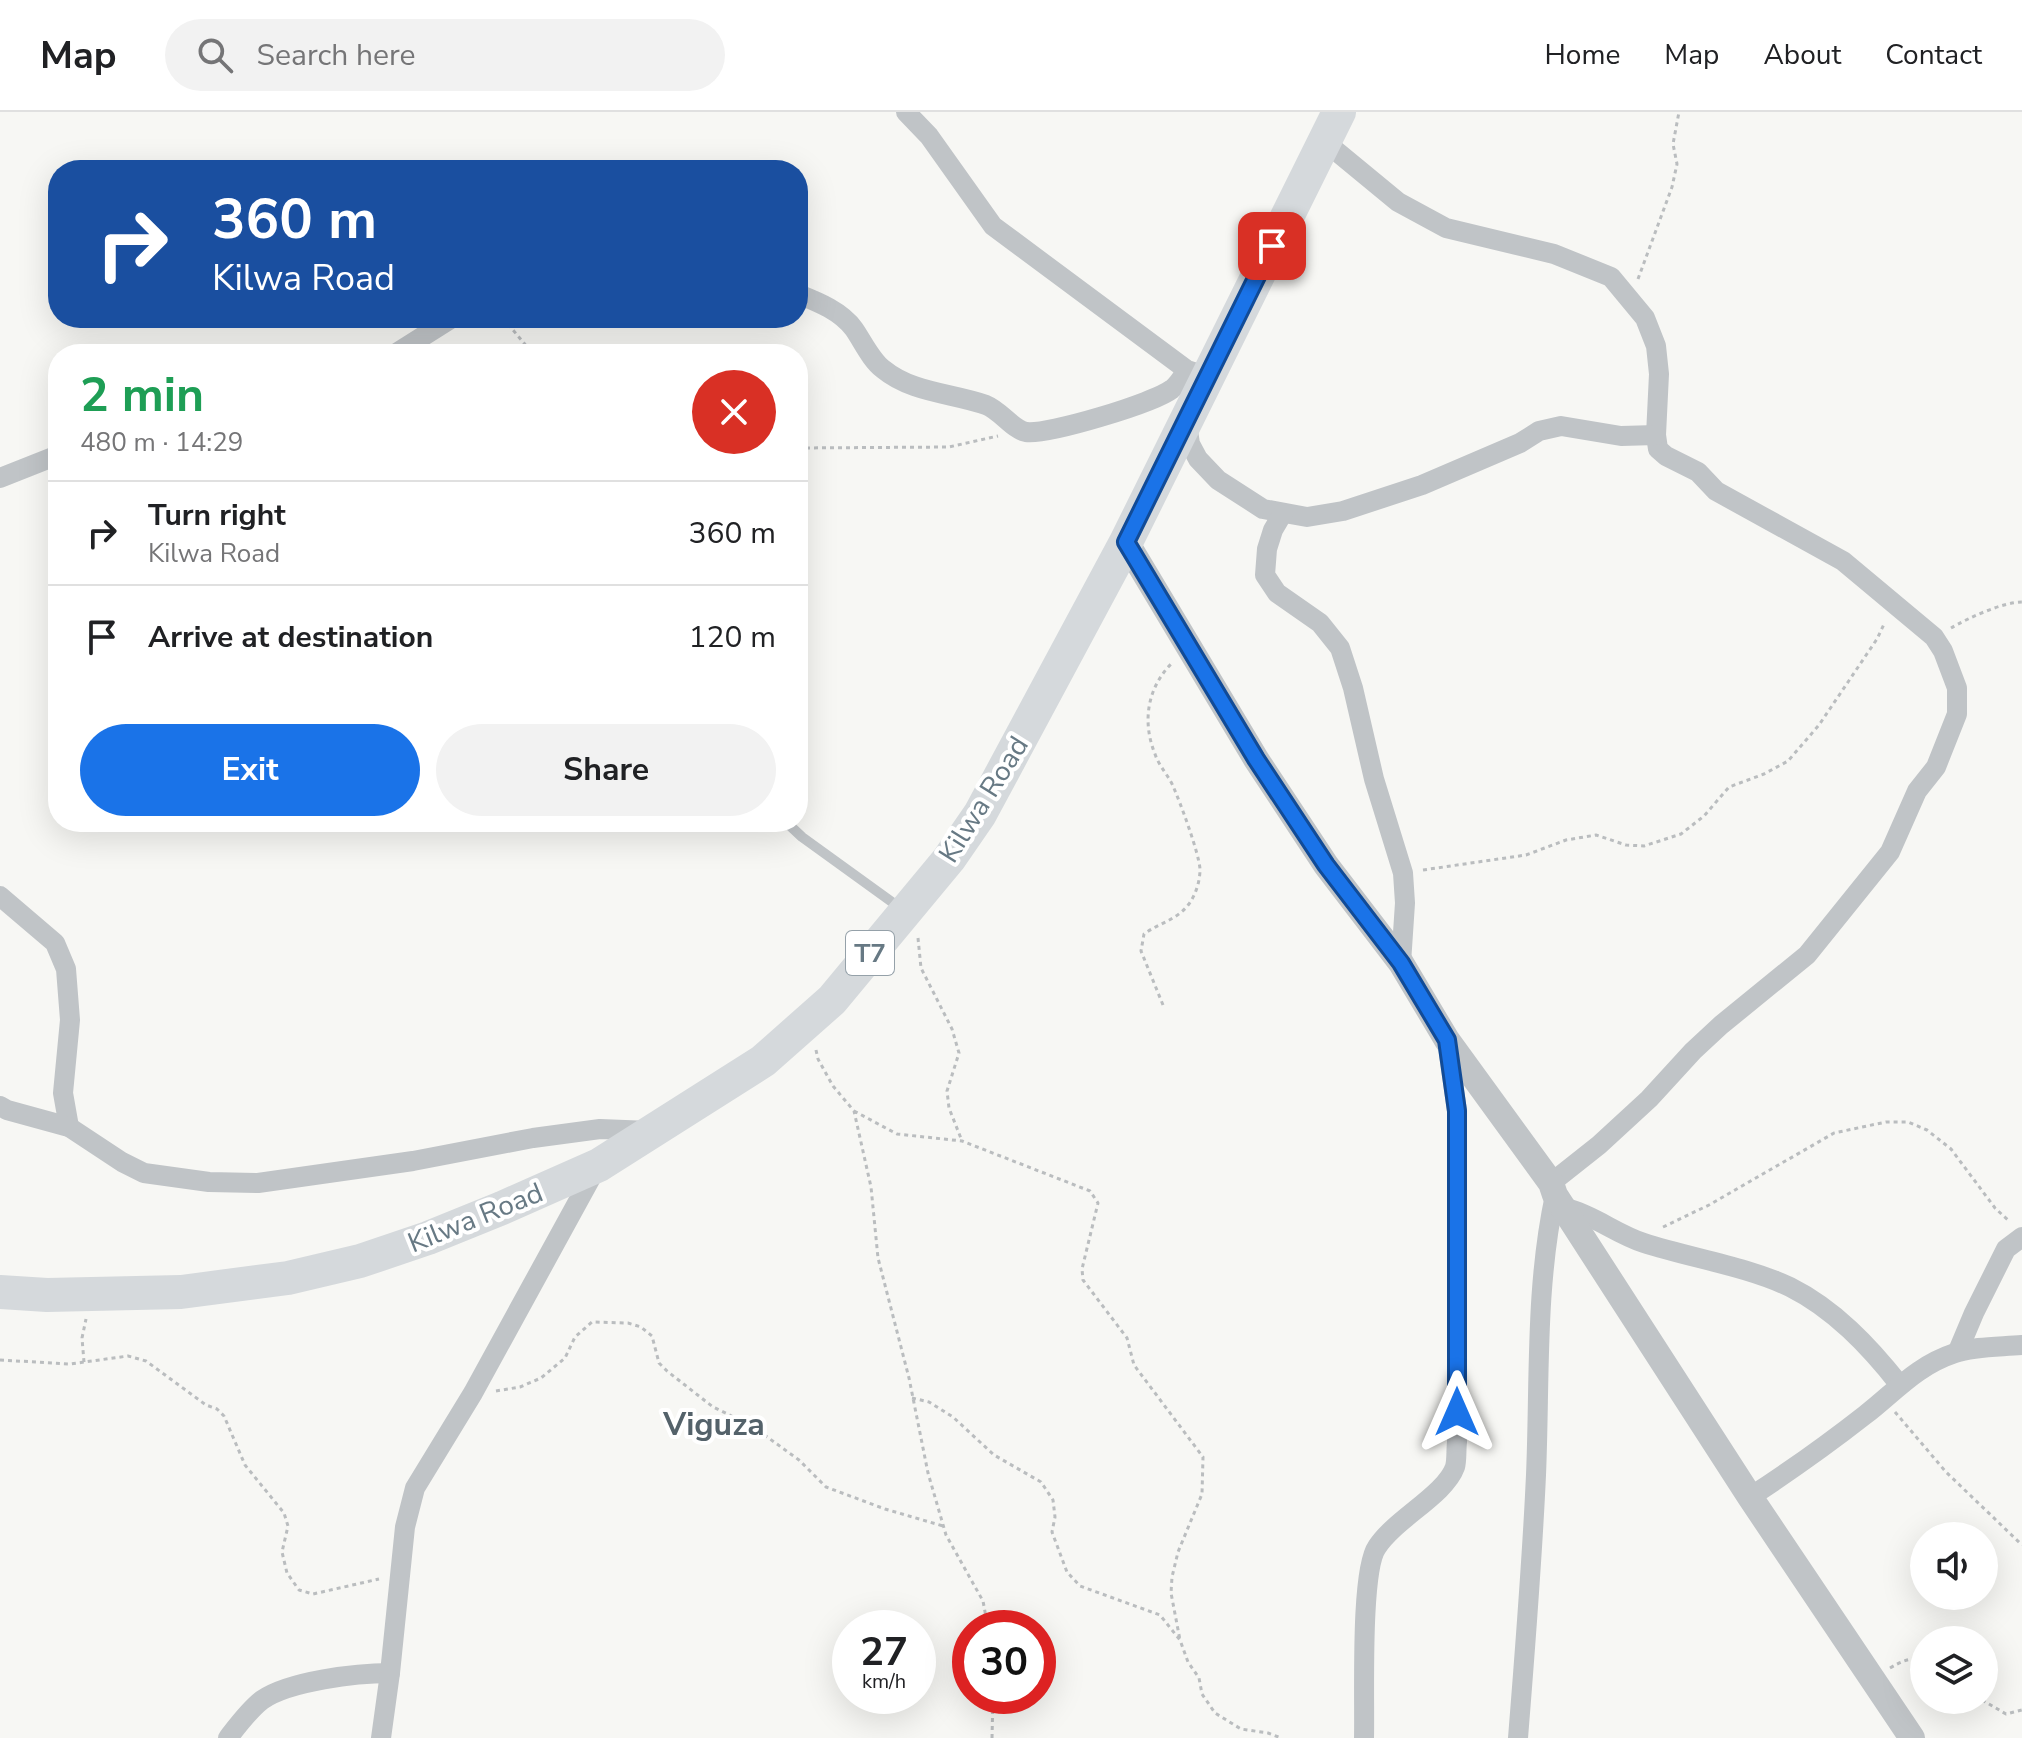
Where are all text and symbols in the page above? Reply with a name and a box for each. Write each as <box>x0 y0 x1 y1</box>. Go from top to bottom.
search box <box>165 19 725 91</box>
text: Map <box>40 30 117 81</box>
icon: search <box>193 33 237 77</box>
text: Search here <box>257 35 416 76</box>
text: Home <box>1545 36 1620 74</box>
text: Map <box>1664 36 1719 74</box>
text: About <box>1763 36 1841 74</box>
text: Contact <box>1885 36 1982 74</box>
text: 360 m <box>212 181 377 258</box>
icon: right <box>80 192 184 296</box>
pin <box>1238 212 1306 280</box>
icon: arrive <box>1250 224 1294 268</box>
text: Kilwa Road <box>212 254 395 303</box>
text: 2 min <box>80 362 204 428</box>
button: close <box>692 370 776 454</box>
text: 480 m · 14:29 <box>80 425 243 460</box>
text: Turn right <box>148 495 286 536</box>
icon: right <box>80 511 124 555</box>
text: 360 m <box>689 513 776 554</box>
text: Kilwa Road <box>148 536 280 571</box>
icon: arrive <box>80 615 124 659</box>
text: Arrive at destination <box>148 617 433 658</box>
text: 120 m <box>689 617 776 658</box>
button: Exit <box>80 724 420 816</box>
button: Share <box>436 724 776 816</box>
street label: Kilwa Road <box>930 729 1038 870</box>
road number: T7 <box>846 931 894 975</box>
street label: Kilwa Road <box>402 1174 549 1262</box>
position arrow <box>1415 1370 1499 1454</box>
district label: Viguza <box>662 1403 765 1446</box>
map controls <box>1910 1522 1998 1714</box>
button: sound <box>1910 1522 1998 1610</box>
speed limit sign: 30 <box>952 1610 1056 1714</box>
text: 27 <box>860 1625 908 1679</box>
button: layers <box>1910 1626 1998 1714</box>
text: km/h <box>862 1668 906 1695</box>

